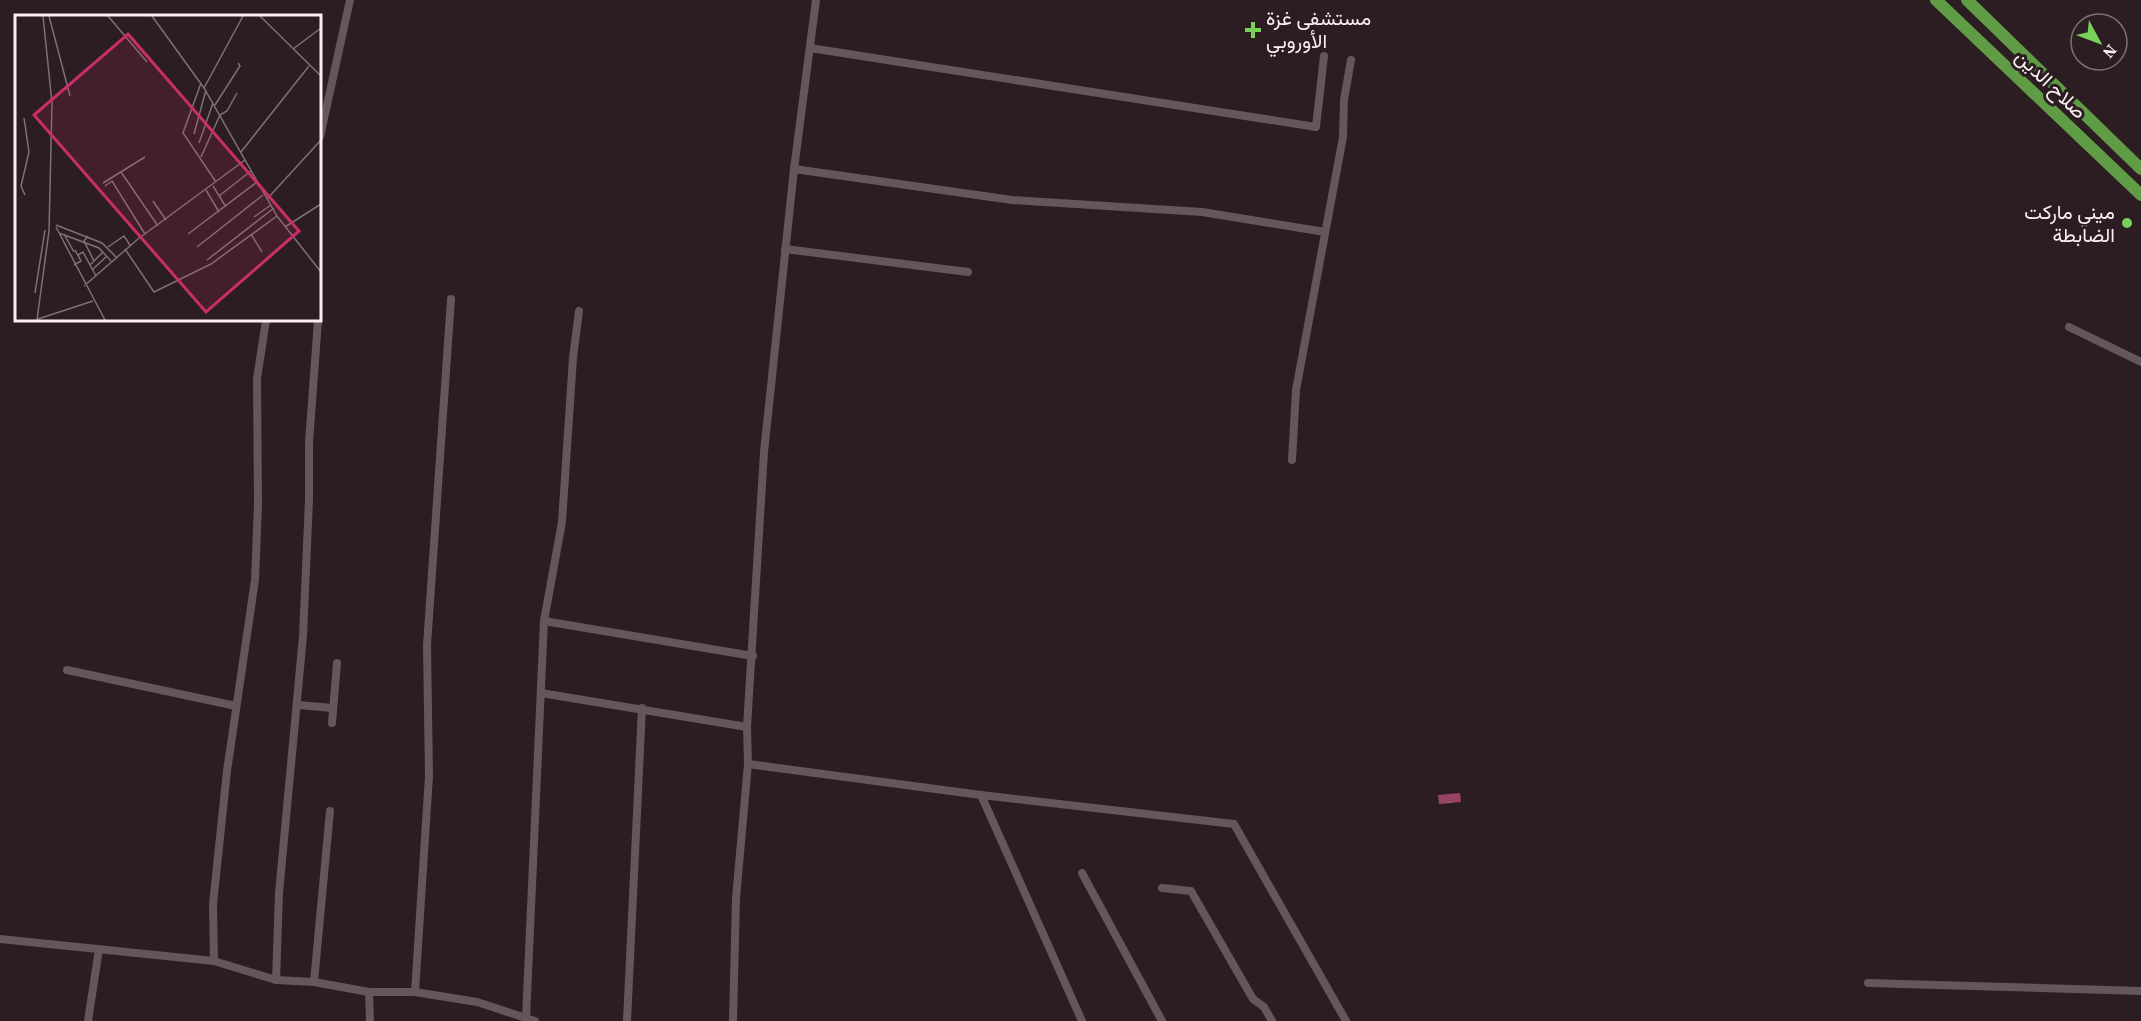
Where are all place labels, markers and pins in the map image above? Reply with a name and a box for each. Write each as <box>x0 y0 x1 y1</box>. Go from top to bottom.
place label: مستشفى غزة الأوروبي <box>1266 4 1371 58</box>
marker: مستشفى غزة الأوروبي <box>1244 21 1262 39</box>
place label: ميني ماركت الضابطة <box>2024 198 2115 249</box>
marker: ميني ماركت الضابطة <box>2120 216 2134 230</box>

